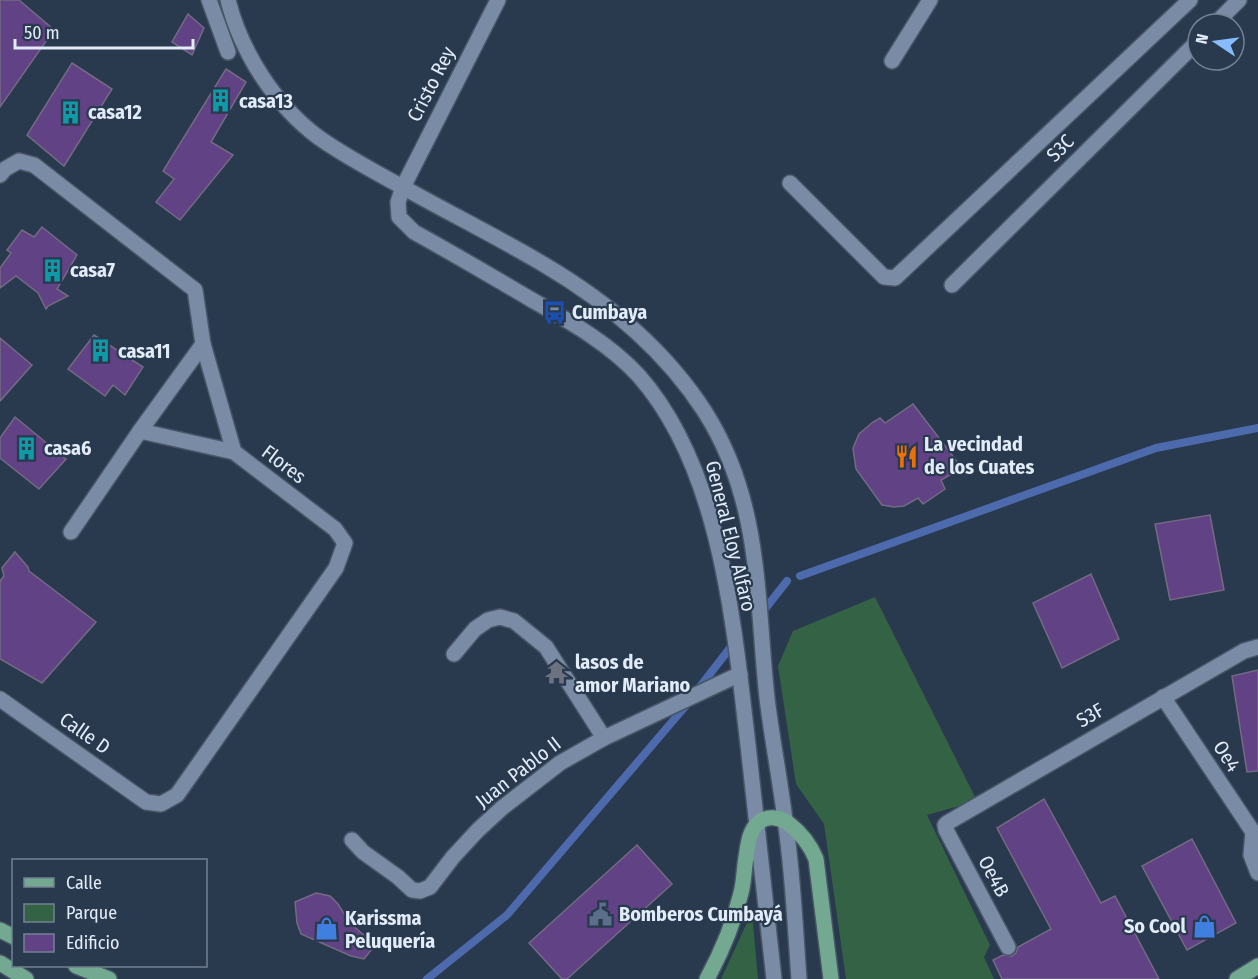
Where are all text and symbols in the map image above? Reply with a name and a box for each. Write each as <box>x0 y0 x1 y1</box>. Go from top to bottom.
scale bar <box>15 12 194 50</box>
north arrow <box>1186 12 1246 72</box>
text: 50 m <box>24 22 60 44</box>
text: N <box>1192 32 1212 46</box>
street label: Cristo Rey <box>402 42 460 126</box>
building icon: casa13 <box>208 88 234 114</box>
place label: casa13 <box>239 89 293 113</box>
building icon: casa12 <box>57 99 83 125</box>
place label: casa12 <box>88 100 142 124</box>
street label: S3C <box>1041 129 1079 167</box>
building icon: casa7 <box>39 257 65 283</box>
place label: casa7 <box>70 258 115 282</box>
bus stop icon: Cumbaya <box>541 299 567 325</box>
place label: Cumbaya <box>572 300 647 324</box>
building icon: casa11 <box>87 338 113 364</box>
place label: casa11 <box>118 339 171 363</box>
place label: La vecindad de los Cuates <box>924 432 1034 479</box>
building icon: casa6 <box>13 435 39 461</box>
place label: casa6 <box>44 436 91 460</box>
street label: Flores <box>257 440 311 488</box>
restaurant icon: La vecindad de los Cuates <box>893 443 919 469</box>
street label: General Eloy Alfaro <box>701 458 761 614</box>
place label: lasos de amor Mariano <box>575 650 691 697</box>
temple icon: lasos de amor Mariano <box>544 660 570 686</box>
street label: S3F <box>1072 698 1108 732</box>
street label: Calle D <box>55 707 115 759</box>
street label: Juan Pablo II <box>471 731 565 813</box>
street label: Oe4 <box>1208 736 1246 776</box>
street label: Oe4B <box>973 851 1015 901</box>
legend <box>12 859 207 967</box>
text: Calle <box>66 872 102 894</box>
public building icon: Bomberos Cumbayá <box>588 901 614 927</box>
text: Parque <box>66 902 117 924</box>
place label: Bomberos Cumbayá <box>619 902 783 926</box>
place label: Karissma Peluquería <box>345 906 435 953</box>
shop icon: So Cool <box>1191 913 1217 939</box>
place label: So Cool <box>1124 914 1187 938</box>
shop icon: Karissma Peluquería <box>314 916 340 942</box>
text: Edificio <box>66 932 119 954</box>

